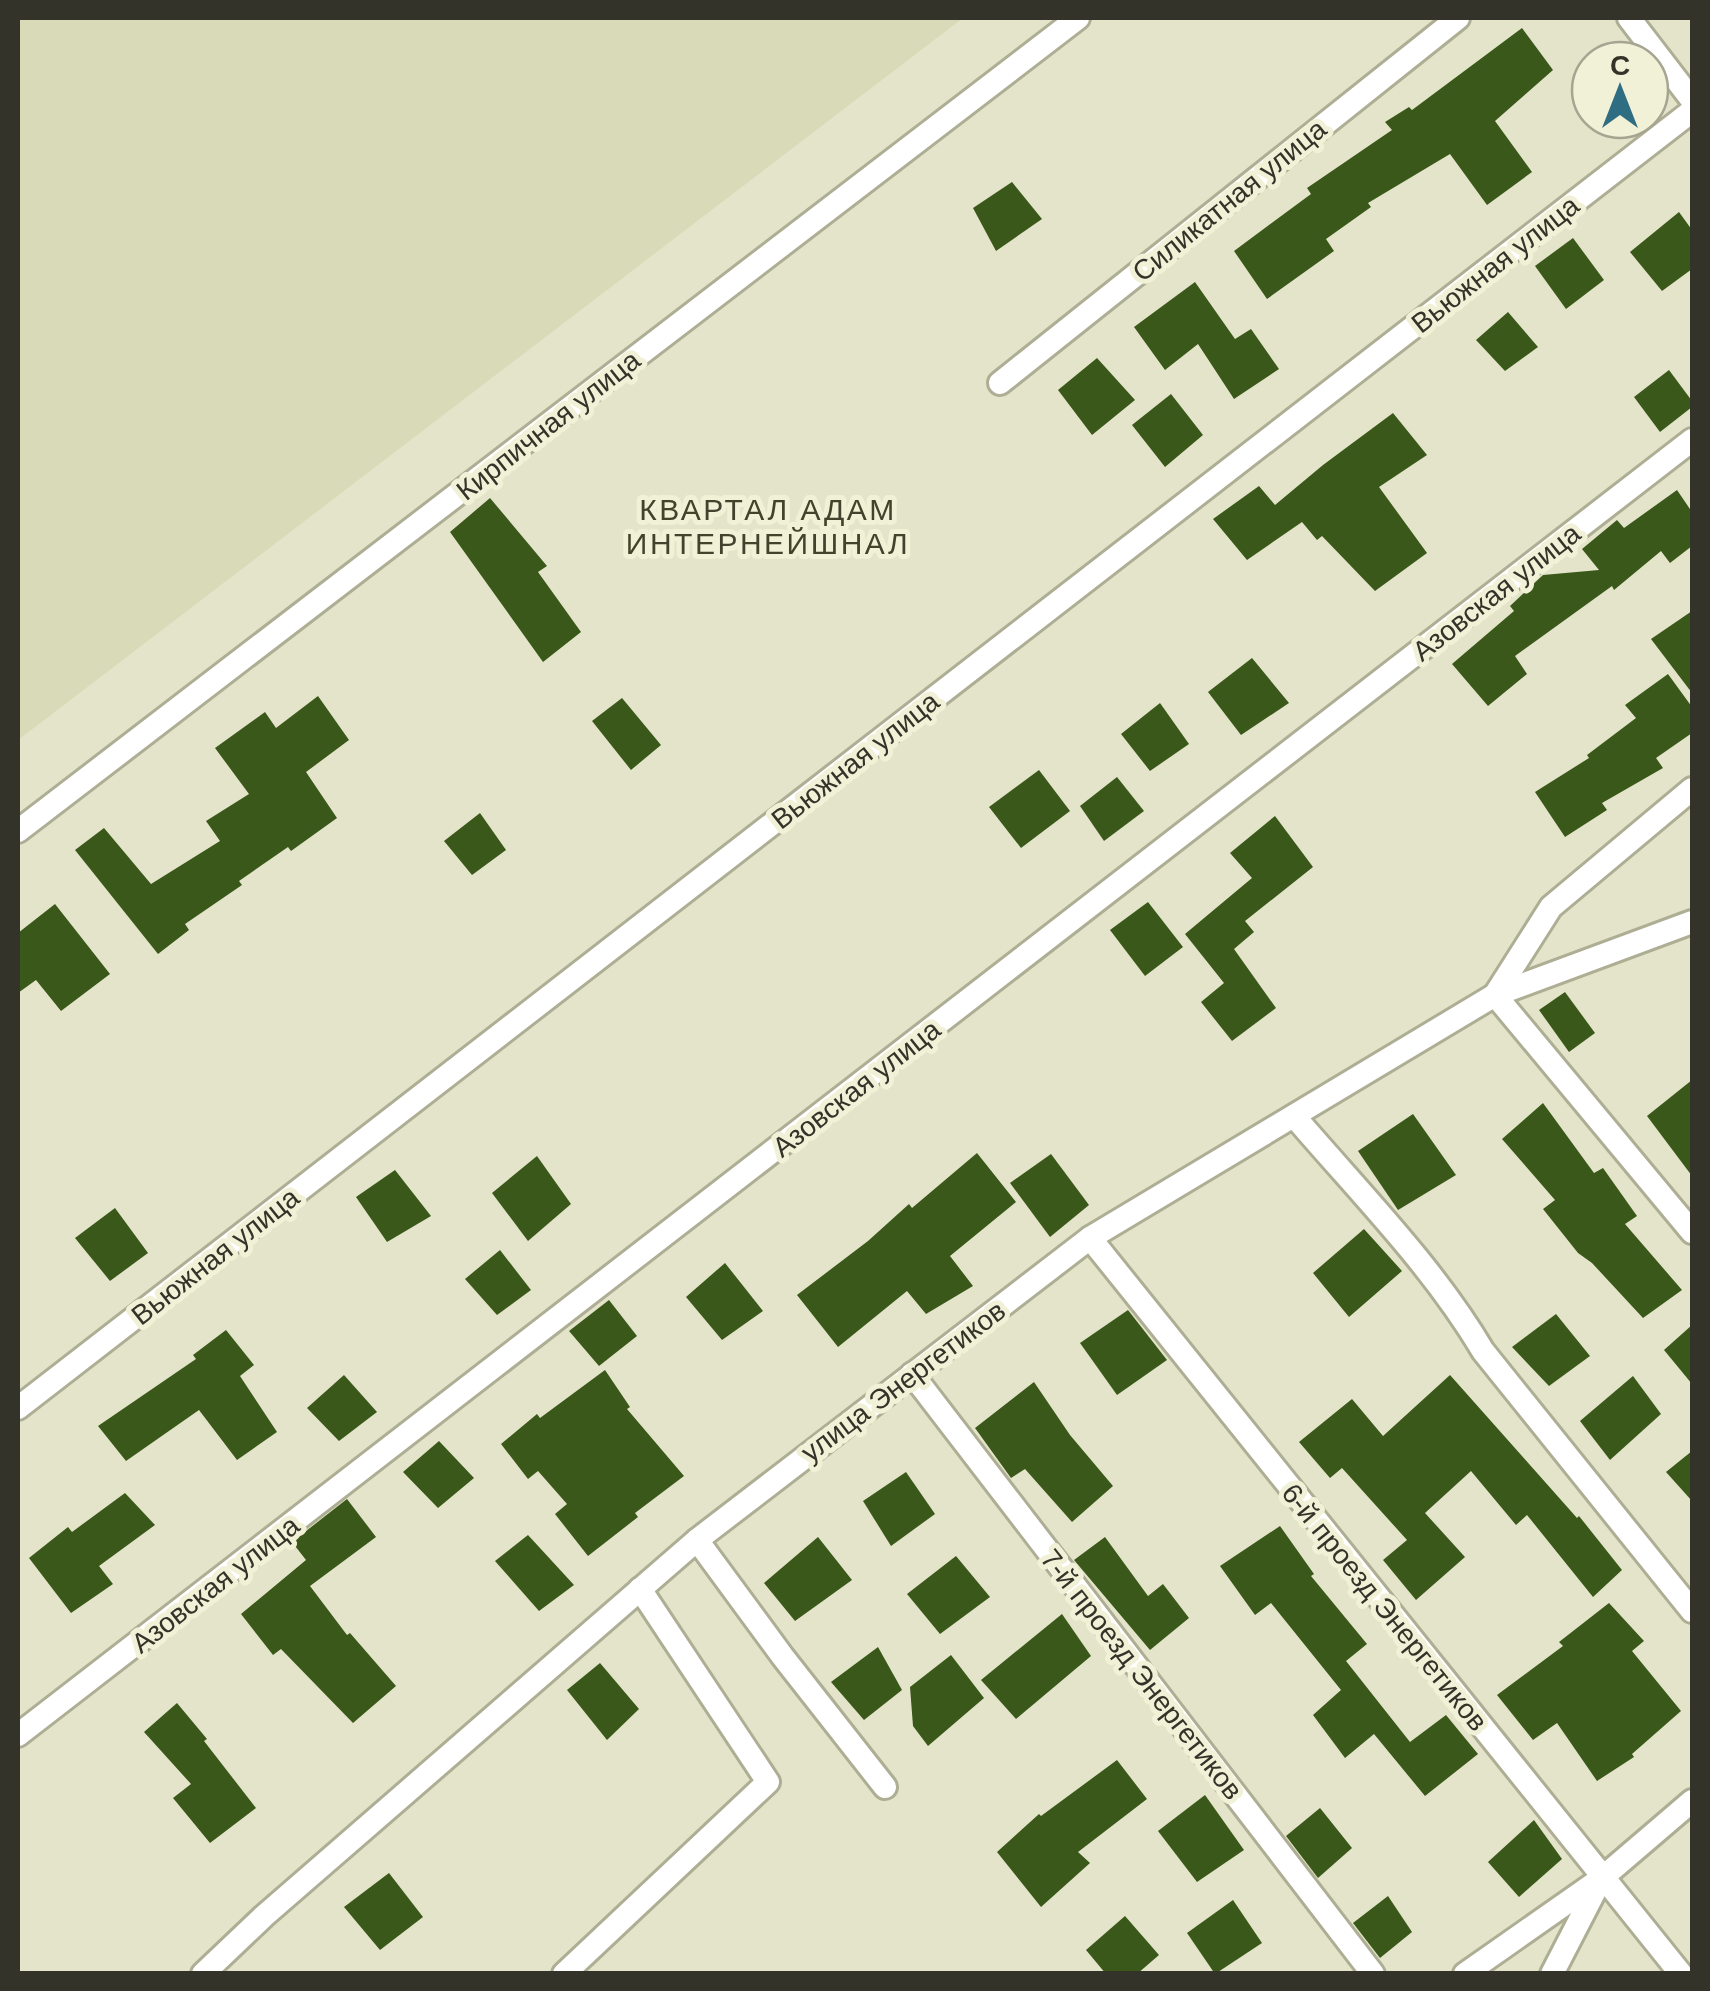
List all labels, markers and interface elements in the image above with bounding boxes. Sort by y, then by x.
north arrow [1570,40,1670,140]
text: С [1610,50,1630,81]
street label: Силикатная улица [1127,113,1332,288]
street label: Вьюжная улица [1406,189,1585,339]
street label: Кирпичная улица [451,344,646,507]
district label: КВАРТАЛ АДАМ ИНТЕРНЕЙШНАЛ [626,493,910,560]
street label: Азовская улица [1407,517,1586,667]
street label: Вьюжная улица [766,685,945,835]
street label: Азовская улица [767,1013,946,1163]
street label: Вьюжная улица [126,1181,305,1331]
street label: улица Энергетиков [795,1295,1011,1468]
street label: 6-й проезд Энергетиков [1276,1478,1494,1737]
street label: Азовская улица [126,1509,305,1659]
street label: 7-й проезд Энергетиков [1034,1543,1249,1805]

